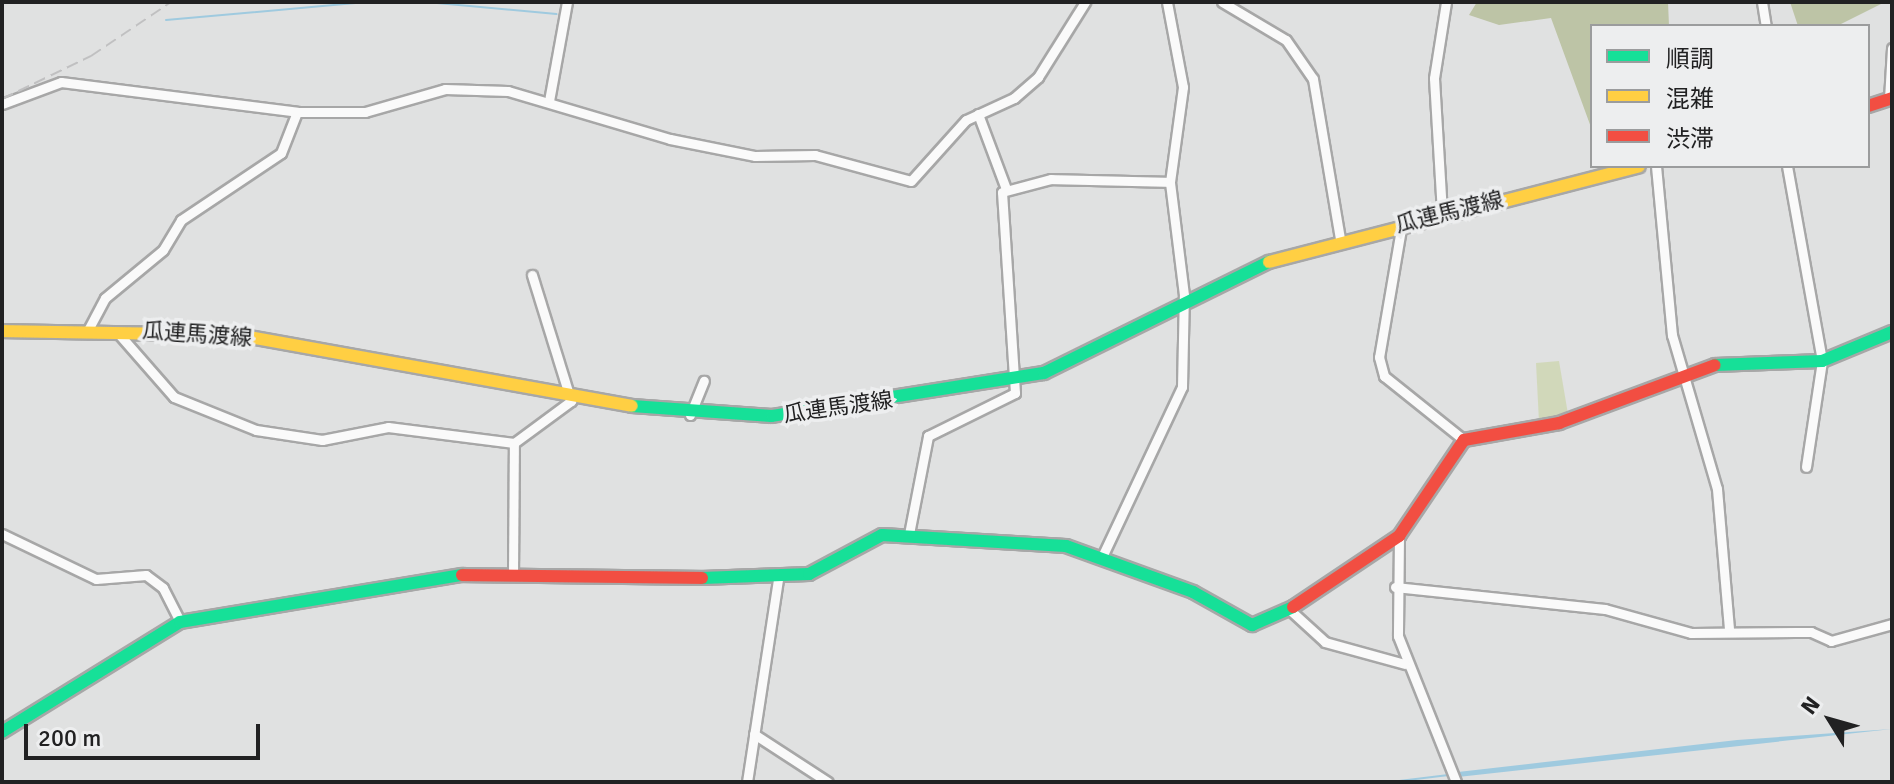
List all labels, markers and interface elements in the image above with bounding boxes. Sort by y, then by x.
legend [1590,24,1870,168]
text: 順調 [1666,44,1714,74]
text: 混雑 [1666,84,1714,114]
text: 渋滞 [1666,124,1714,154]
street label: 瓜連馬渡線 [1392,186,1506,238]
street label: 瓜連馬渡線 [141,317,253,351]
street label: 瓜連馬渡線 [782,386,894,428]
north arrow [1790,680,1870,760]
text: N [1795,691,1826,719]
scale bar [28,708,264,758]
text: 200 m [38,723,101,753]

